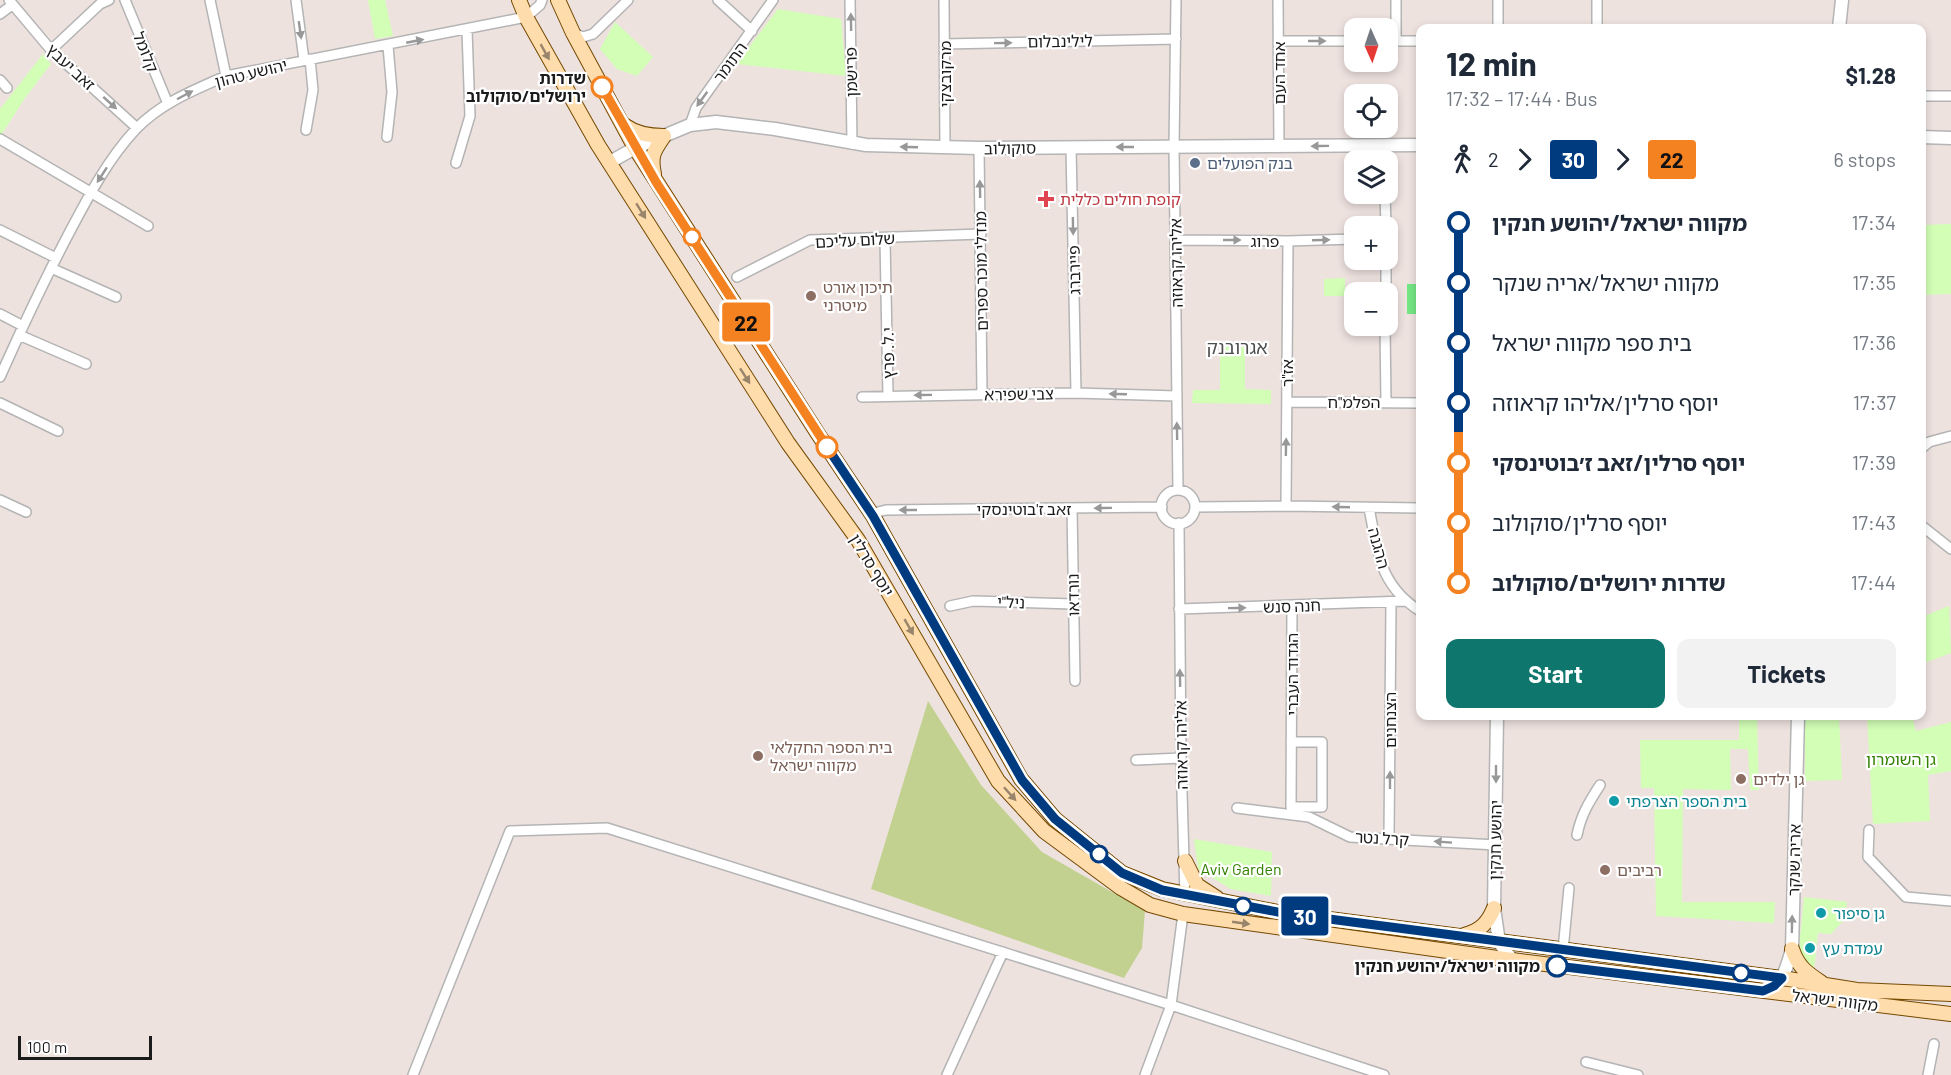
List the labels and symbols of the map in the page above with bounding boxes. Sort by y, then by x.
one-way arrow [846,13,856,32]
north arrow [1344,18,1398,72]
one-way arrow [295,21,305,40]
street label: קלומל [130,29,163,75]
street label: לילינבלום [1027,30,1093,51]
one-way arrow [405,36,424,45]
one-way arrow [1307,36,1326,46]
street label: התומר [709,38,750,85]
one-way arrow [993,38,1012,47]
street label: זאב יעבץ [43,39,100,94]
street label: מרקובצקי [935,41,954,107]
street label: אחד העם [1269,41,1288,105]
one-way arrow [540,44,550,61]
street label: פרישמן [841,47,860,97]
street label: יהושע טהון [213,54,289,91]
place label: שדרות ירושלים/סוקולוב [466,68,586,105]
marker: שדרות ירושלים/סוקולוב [591,76,613,98]
one-way arrow [176,90,194,100]
one-way arrow [697,91,709,106]
one-way arrow [102,96,117,110]
street label: סוקולוב [984,138,1036,157]
one-way arrow [1311,141,1330,151]
one-way arrow [900,142,919,151]
one-way arrow [1116,142,1135,152]
place label: בנק הפועלים [1207,153,1293,172]
marker: בנק הפועלים [1188,156,1202,170]
one-way arrow [96,166,107,183]
one-way arrow [975,179,984,198]
place label: קופת חולים כללית [1060,189,1181,208]
marker: קופת חולים כללית [1037,190,1055,208]
one-way arrow [635,203,646,219]
street label: מנדלי מוכר ספרים [970,211,991,331]
one-way arrow [1068,217,1078,236]
street label: אליהו קראוזה [1165,218,1186,308]
unlabelled marker [683,228,701,246]
street label: שלום עליכם [814,228,896,251]
street label: פרוג [1251,231,1279,250]
one-way arrow [1222,235,1241,245]
one-way arrow [1312,235,1331,244]
street label: פיירברג [1064,245,1083,295]
place label: תיכון אורט מיטרני [823,277,893,314]
marker: תיכון אורט מיטרני [804,289,818,303]
line badge: 22 [719,302,773,342]
street label: י.ל. פרץ [878,327,897,379]
district label: אגרובנק [1206,336,1268,358]
street label: אז"ר [1277,359,1296,387]
one-way arrow [739,368,750,384]
street label: צבי שפירא [984,383,1054,404]
one-way arrow [914,390,933,400]
one-way arrow [1109,390,1128,399]
street label: הפלמ"ח [1327,392,1381,411]
one-way arrow [1172,422,1182,441]
unlabelled marker [816,436,838,458]
one-way arrow [1282,438,1291,457]
street label: זאב ז'בוטינסקי [977,499,1071,518]
one-way arrow [1332,502,1351,512]
one-way arrow [1094,503,1113,513]
one-way arrow [899,505,918,515]
street label: ההגנה [1365,525,1394,571]
street label: יוסף סרלין [846,530,898,599]
street label: נורדאו [1063,574,1082,617]
street label: ניל"י [997,592,1025,611]
street label: חנה סנש [1263,595,1321,616]
one-way arrow [1228,603,1247,612]
one-way arrow [903,619,914,635]
street label: הגדוד העברי [1282,633,1301,715]
one-way arrow [1175,669,1185,688]
street label: הצנחנים [1380,692,1399,748]
street label: אליהו קראוזה [1170,700,1191,790]
place label: בית הספר החקלאי מקווה ישראל [770,737,893,774]
marker: בית הספר החקלאי מקווה ישראל [751,749,765,763]
park label: גן השומרון [1866,749,1936,768]
one-way arrow [1491,764,1501,783]
place label: גן ילדים [1753,769,1804,788]
one-way arrow [1385,770,1395,789]
marker: גן ילדים [1734,772,1748,786]
one-way arrow [1003,786,1017,801]
place label: בית הספר הצרפתי [1626,791,1747,810]
marker: בית הספר הצרפתי [1607,794,1621,808]
street label: יהושע חנקין [1484,800,1505,880]
street label: אריה שנקר [1783,824,1804,896]
street label: קרל נטר [1355,827,1410,848]
one-way arrow [1433,837,1452,846]
unlabelled marker [1090,845,1108,863]
park label: Aviv Garden [1200,859,1282,878]
place label: רביבים [1617,860,1662,879]
marker: רביבים [1598,863,1612,877]
line badge: 30 [1278,896,1332,936]
unlabelled marker [1234,897,1252,915]
place label: גן סיפור [1833,903,1885,922]
marker: גן סיפור [1814,906,1828,920]
one-way arrow [1788,915,1797,934]
one-way arrow [1232,918,1251,927]
place label: עמדת עץ [1822,938,1883,957]
marker: עמדת עץ [1803,941,1817,955]
marker: מקווה ישראל/יהושע חנקין [1546,955,1568,977]
place label: מקווה ישראל/יהושע חנקין [1354,956,1540,975]
unlabelled marker [1732,964,1750,982]
street label: מקווה ישראל [1791,985,1879,1014]
scale bar [18,1033,152,1060]

